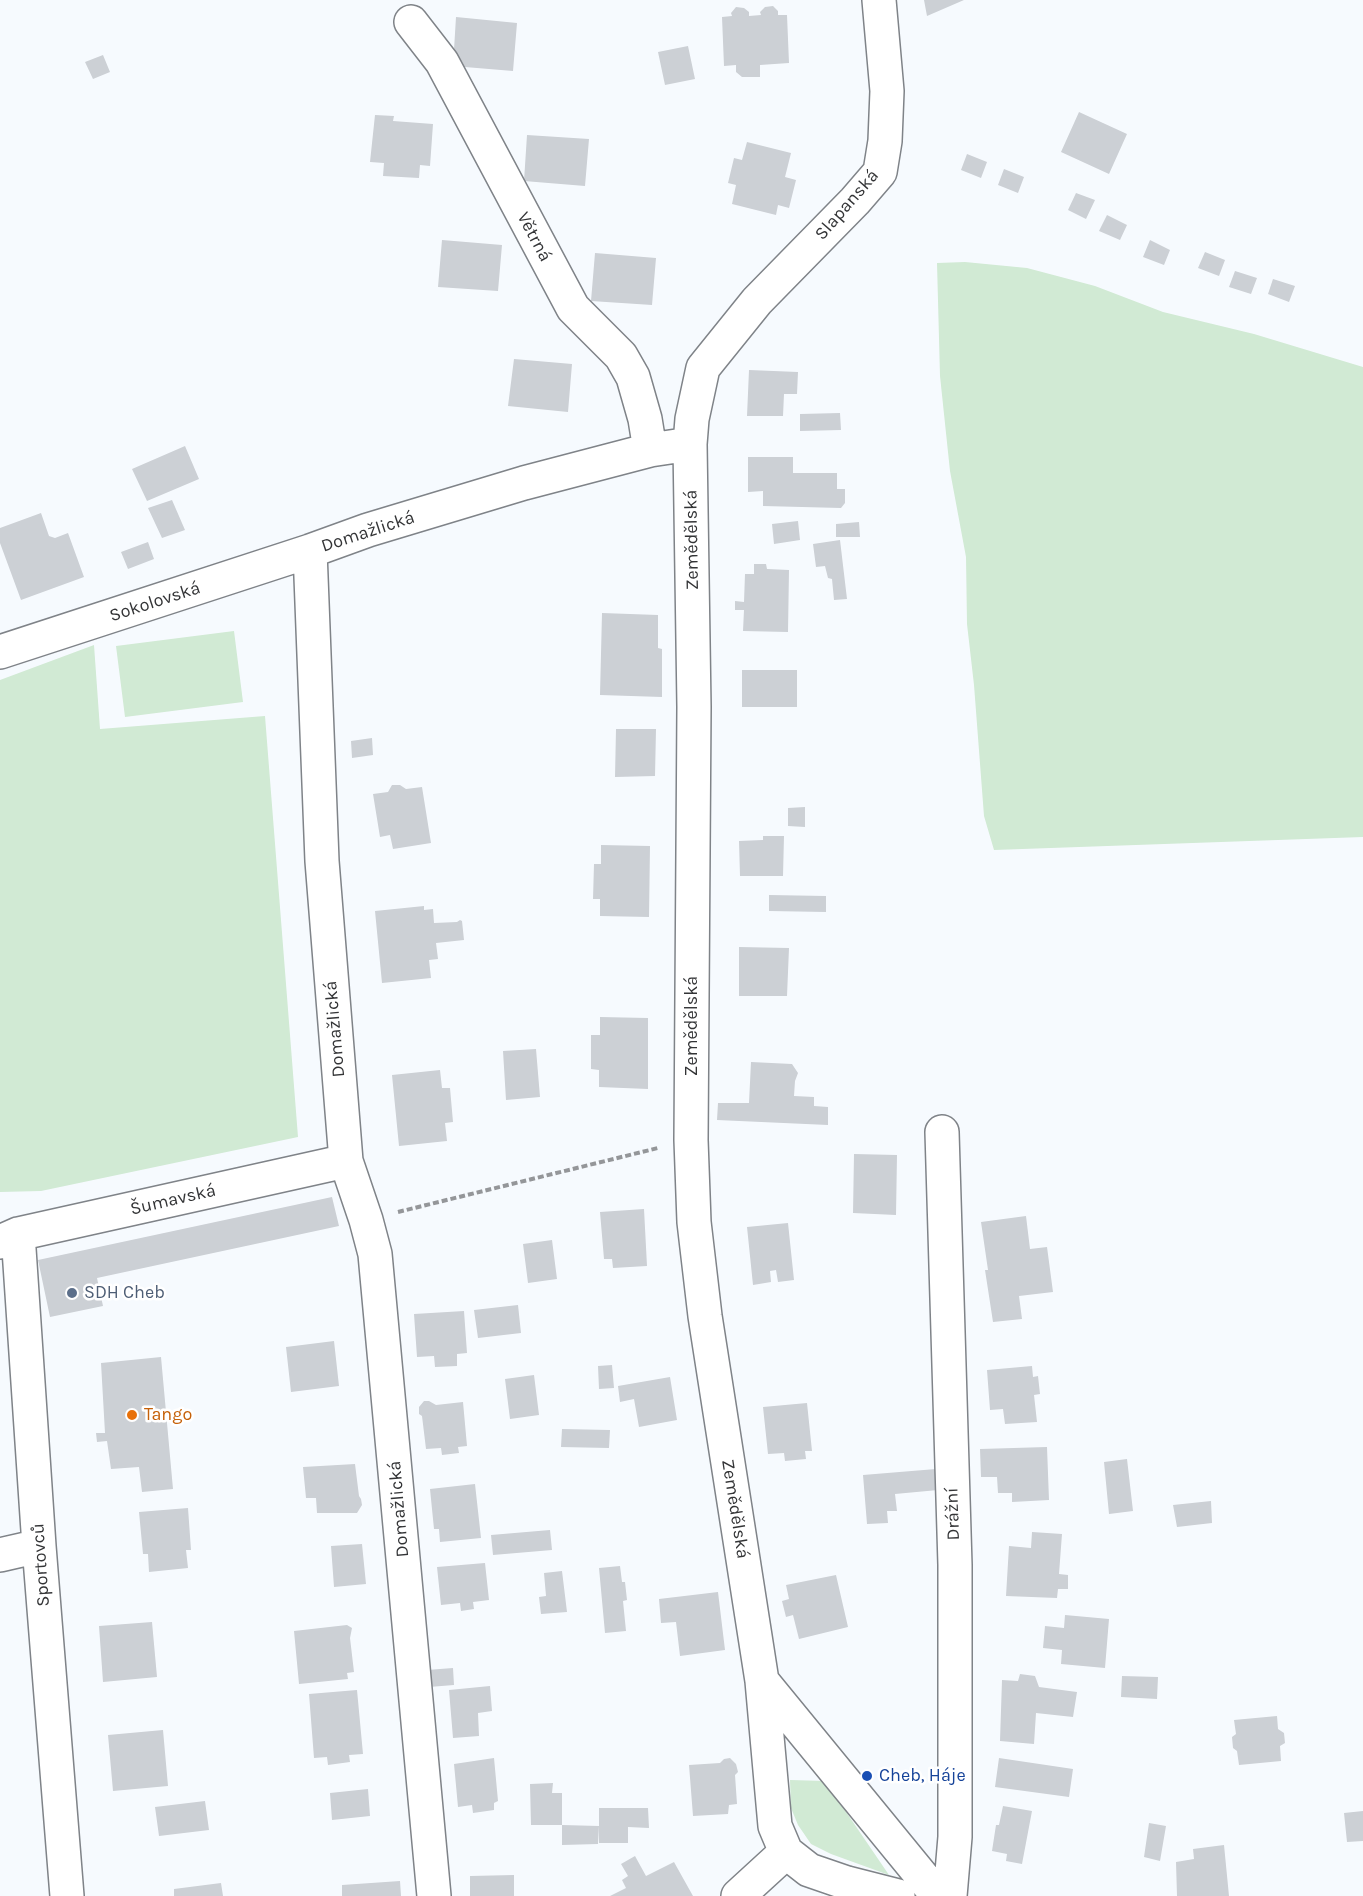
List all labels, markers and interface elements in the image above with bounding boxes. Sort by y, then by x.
street label: Slapanská [810,165,884,245]
street label: Větrná [512,209,556,265]
street label: Zemědělská [680,490,704,590]
street label: Domažlická [319,507,417,557]
street label: Sokolovská [107,577,203,627]
street label: Zemědělská [681,976,703,1076]
street label: Domažlická [320,980,350,1078]
street label: Šumavská [128,1180,218,1220]
place label: SDH Cheb [84,1282,165,1304]
marker: SDH Cheb [65,1286,79,1300]
place label: Tango [144,1404,192,1426]
marker: Tango [125,1408,139,1422]
street label: Zemědělská [716,1458,754,1560]
street label: Domažlická [384,1460,414,1558]
street label: Drážní [941,1487,965,1541]
street label: Sportovců [27,1523,55,1607]
place label: Cheb, Háje [879,1765,966,1787]
marker: Cheb, Háje [860,1769,874,1783]

